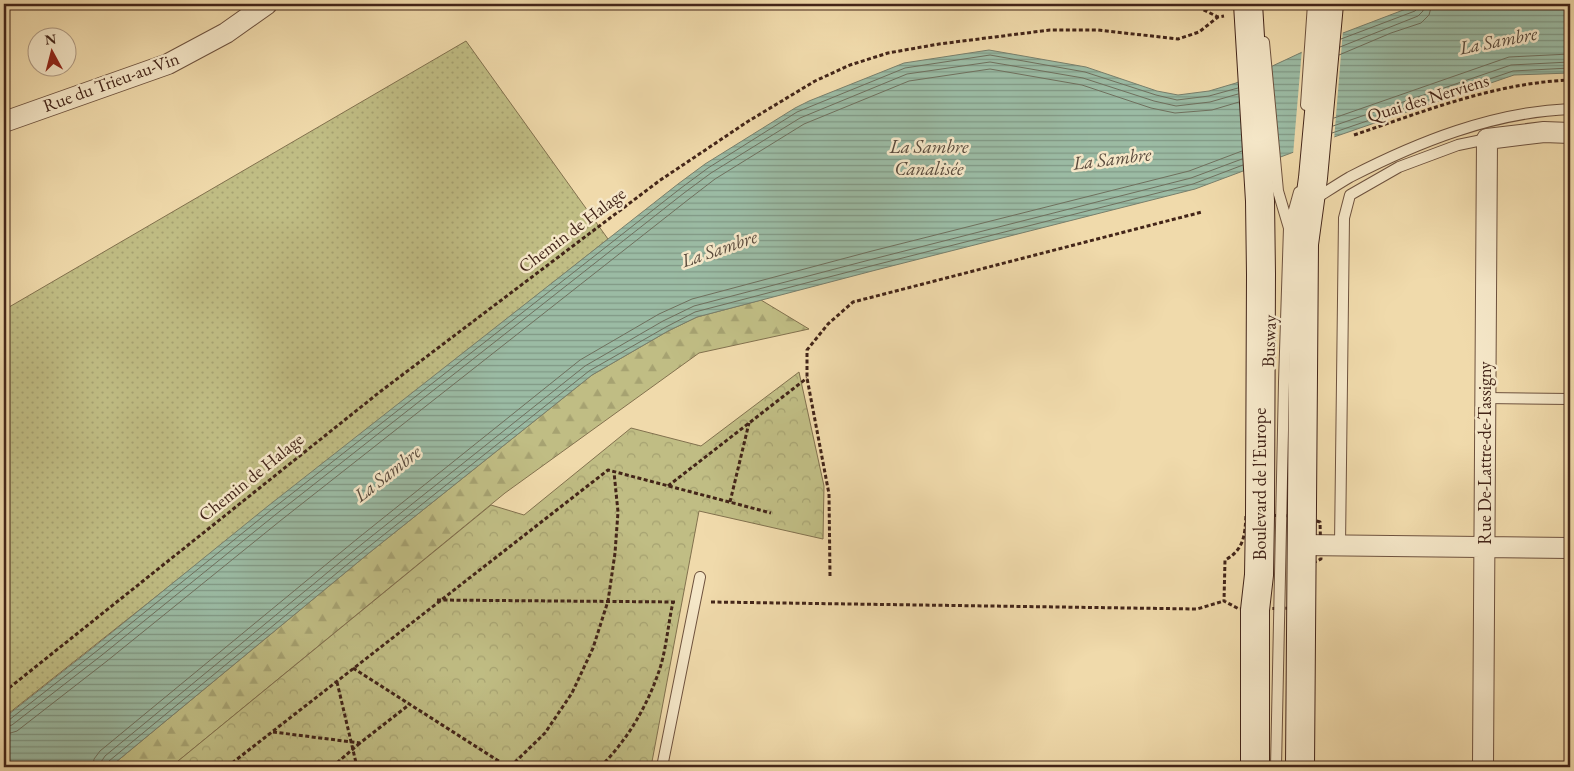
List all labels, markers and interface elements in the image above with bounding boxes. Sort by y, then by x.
water label: La Sambre [1456,21,1540,60]
north arrow [28,28,78,78]
text: N [44,29,58,49]
street label: Rue du Trieu-au-Vin [40,46,183,117]
street label: Quai des Nerviens [1364,68,1492,127]
water label: La Sambre Canalisée [889,134,969,181]
water label: La Sambre [1070,141,1153,176]
street label: Chemin de Halage [513,182,630,277]
water label: La Sambre [677,224,761,273]
street label: Busway [1256,314,1281,368]
street label: Rue De-Lattre-de-Tassigny [1473,361,1496,545]
street label: Boulevard de l'Europe [1248,408,1271,560]
street label: Chemin de Halage [194,427,308,526]
water label: La Sambre [348,439,426,508]

